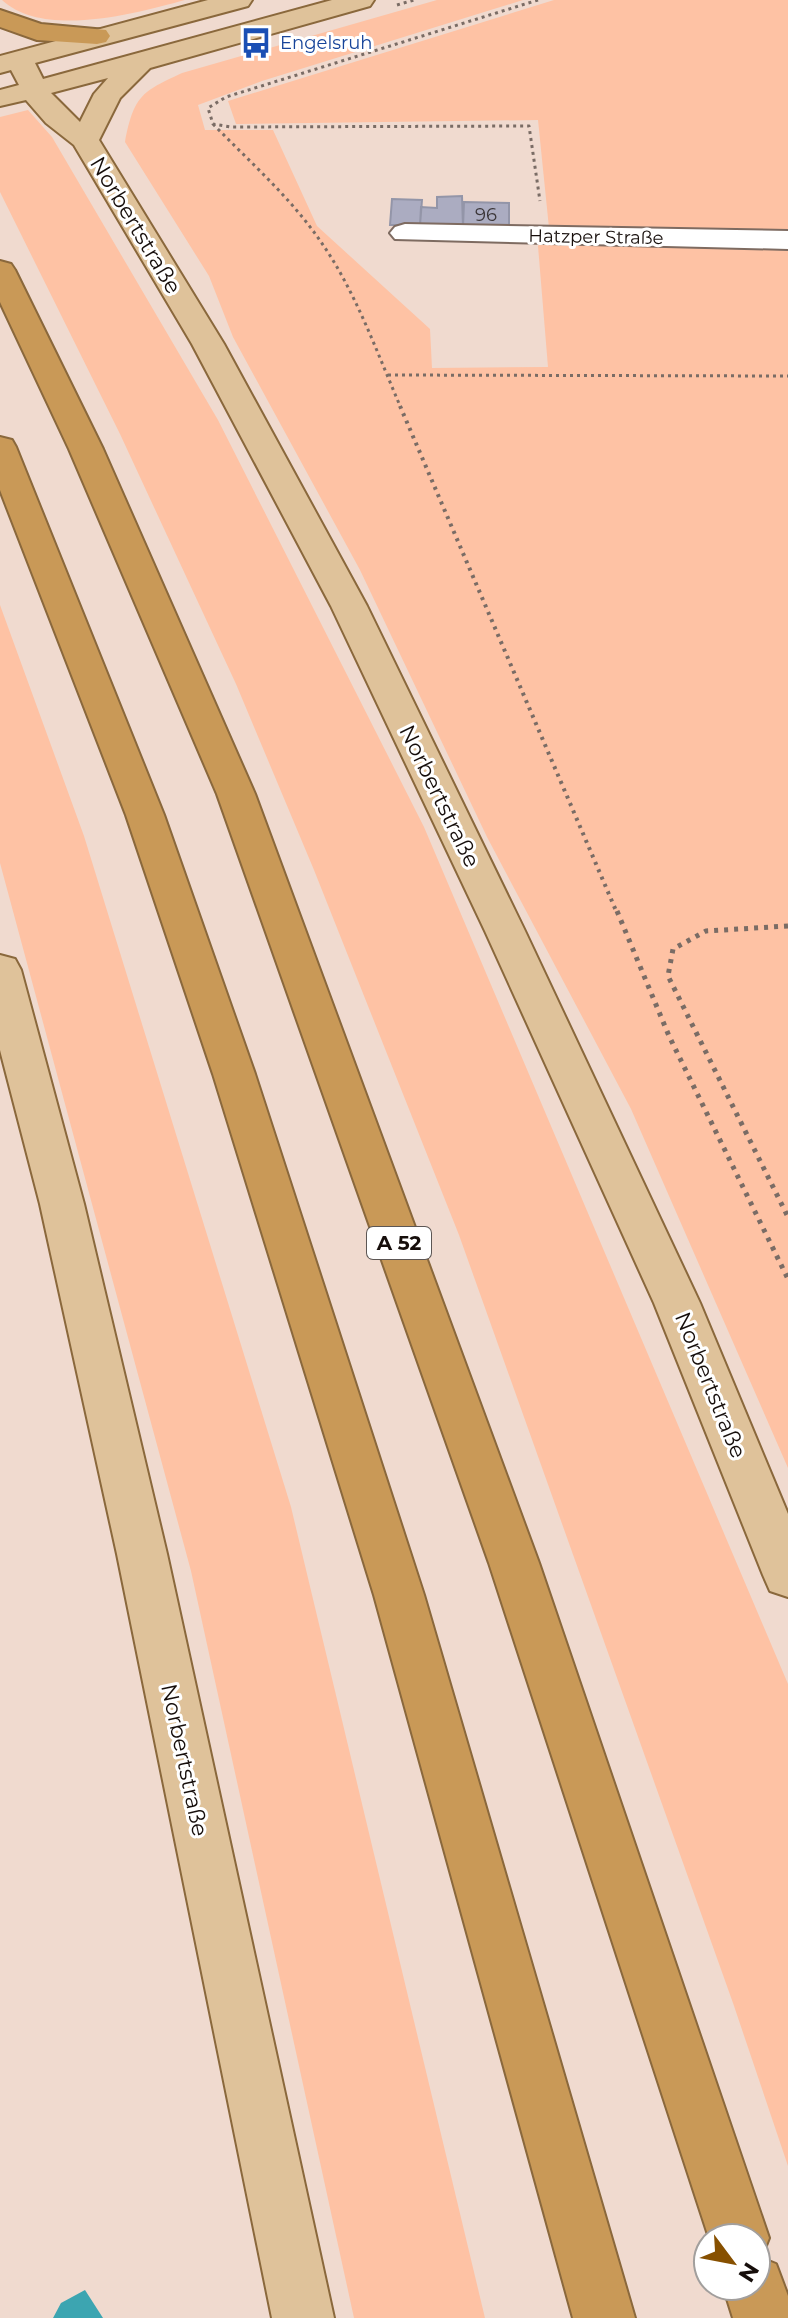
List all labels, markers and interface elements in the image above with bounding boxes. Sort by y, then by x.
bus stop icon: Engelsruh [239,26,273,60]
place label: Engelsruh [280,32,373,54]
street label: Norbertstraße [84,152,187,299]
house number: 96 [475,204,497,226]
street label: Hatzper Straße [528,225,664,249]
street label: Norbertstraße [393,721,486,872]
road number: A 52 [367,1227,431,1259]
street label: Norbertstraße [669,1308,752,1462]
street label: Norbertstraße [155,1681,214,1839]
north arrow [692,2222,772,2302]
text: N [732,2258,765,2287]

